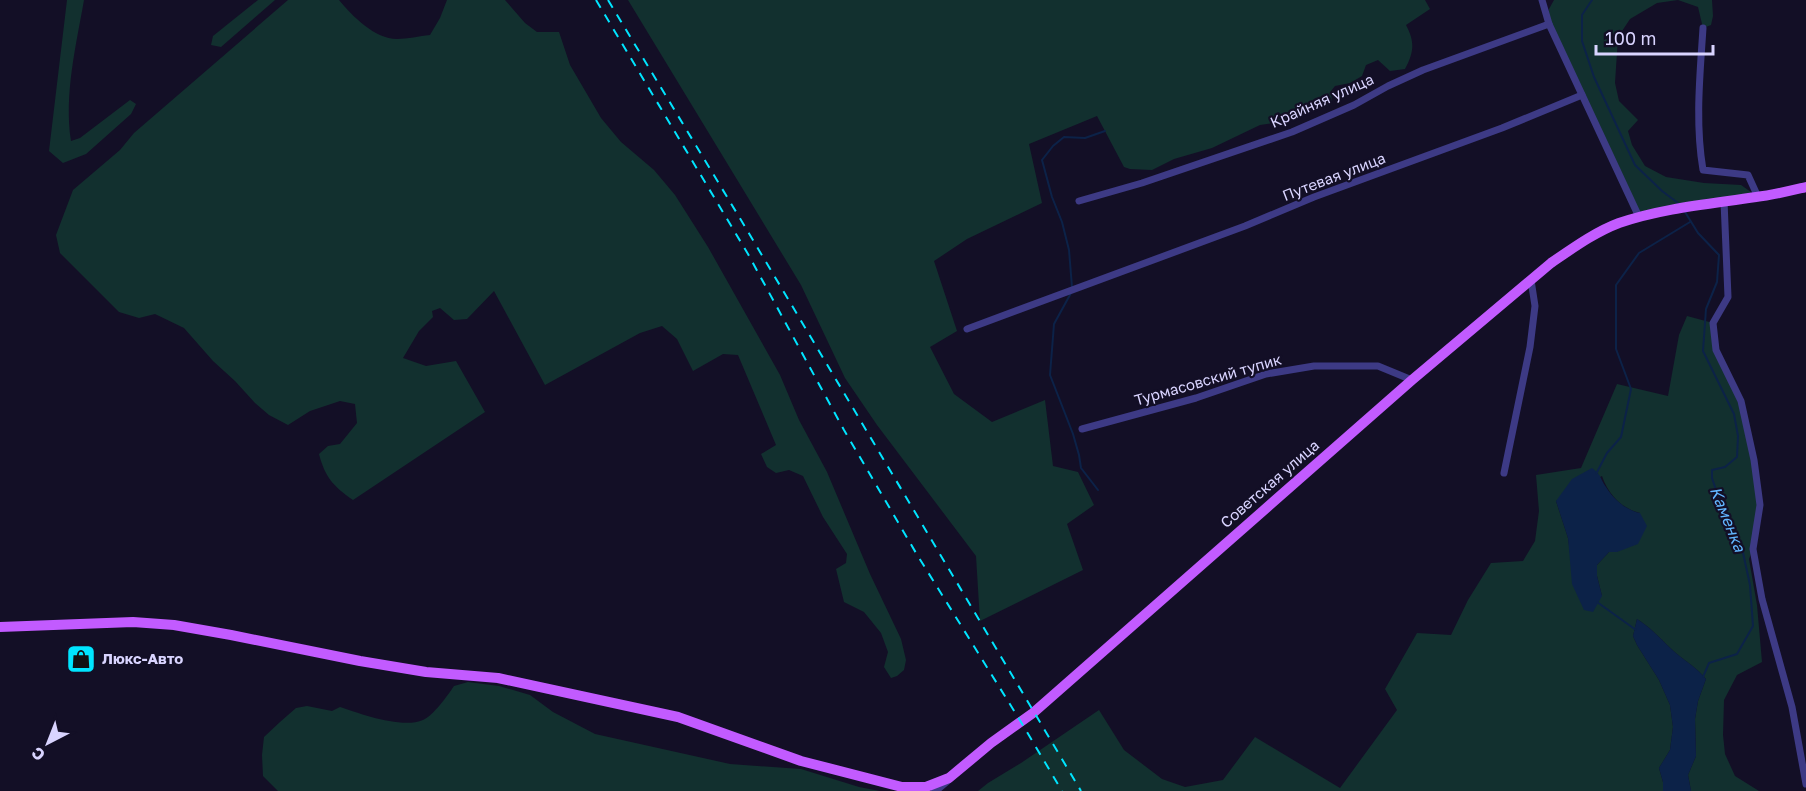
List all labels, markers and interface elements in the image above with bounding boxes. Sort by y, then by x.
scale bar [1596,18,1713,56]
text: 100 m [1605,27,1656,49]
street label: Крайняя улица [1267,69,1376,131]
street label: Путевая улица [1280,148,1388,204]
street label: Турмасовский тупик [1132,349,1284,409]
street label: Советская улица [1216,436,1322,531]
water label: Каменка [1706,483,1751,555]
shop icon: Люкс-Авто [65,643,97,675]
place label: Люкс-Авто [102,649,183,667]
north arrow [18,713,78,773]
text: С [27,743,49,765]

